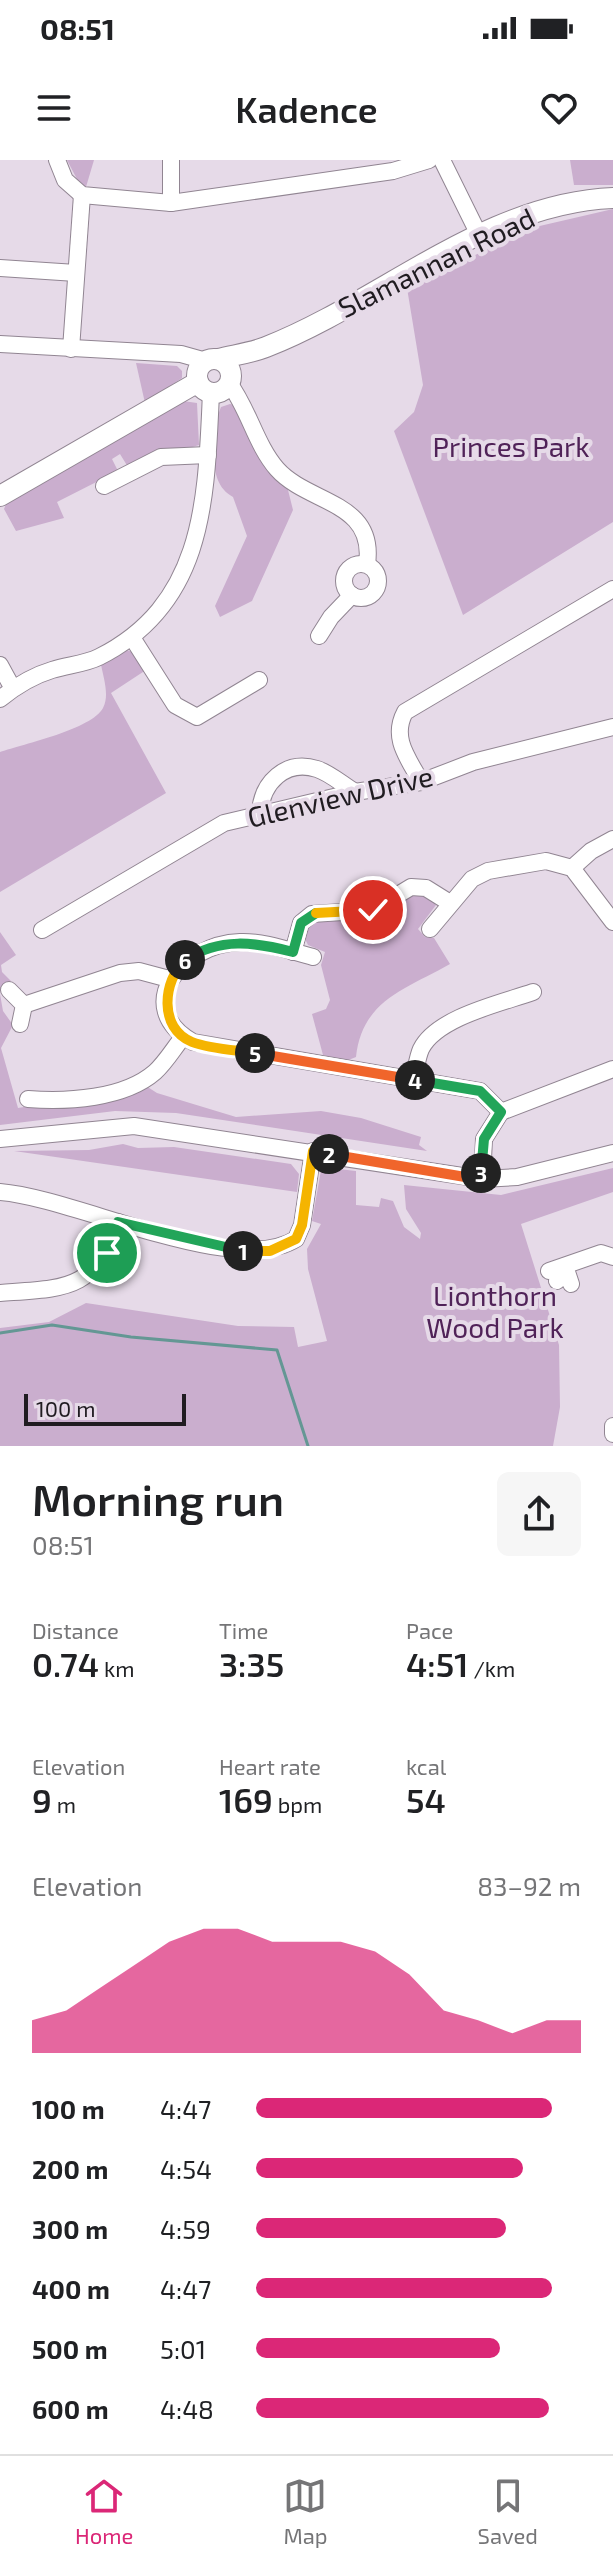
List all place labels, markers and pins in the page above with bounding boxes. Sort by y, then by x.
pin [339,876,407,944]
pin: 6 [165,940,205,980]
pin: 5 [235,1033,275,1073]
pin: 4 [395,1060,435,1100]
pin: 2 [309,1134,349,1174]
pin: 3 [461,1153,501,1193]
pin [73,1219,141,1287]
pin: 1 [223,1231,263,1271]

